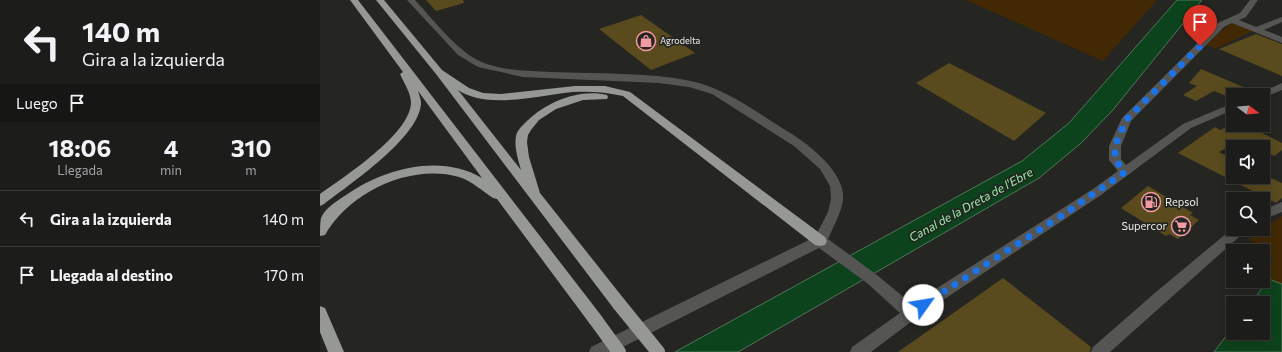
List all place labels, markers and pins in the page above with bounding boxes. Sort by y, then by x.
pin [1183,5,1217,46]
shop icon: Agrodelta [635,30,657,52]
place label: Agrodelta [660,35,701,46]
fuel station icon: Repsol [1140,191,1162,213]
place label: Repsol [1165,195,1199,208]
supermarket icon: Supercor [1170,215,1192,237]
place label: Supercor [1121,219,1168,232]

